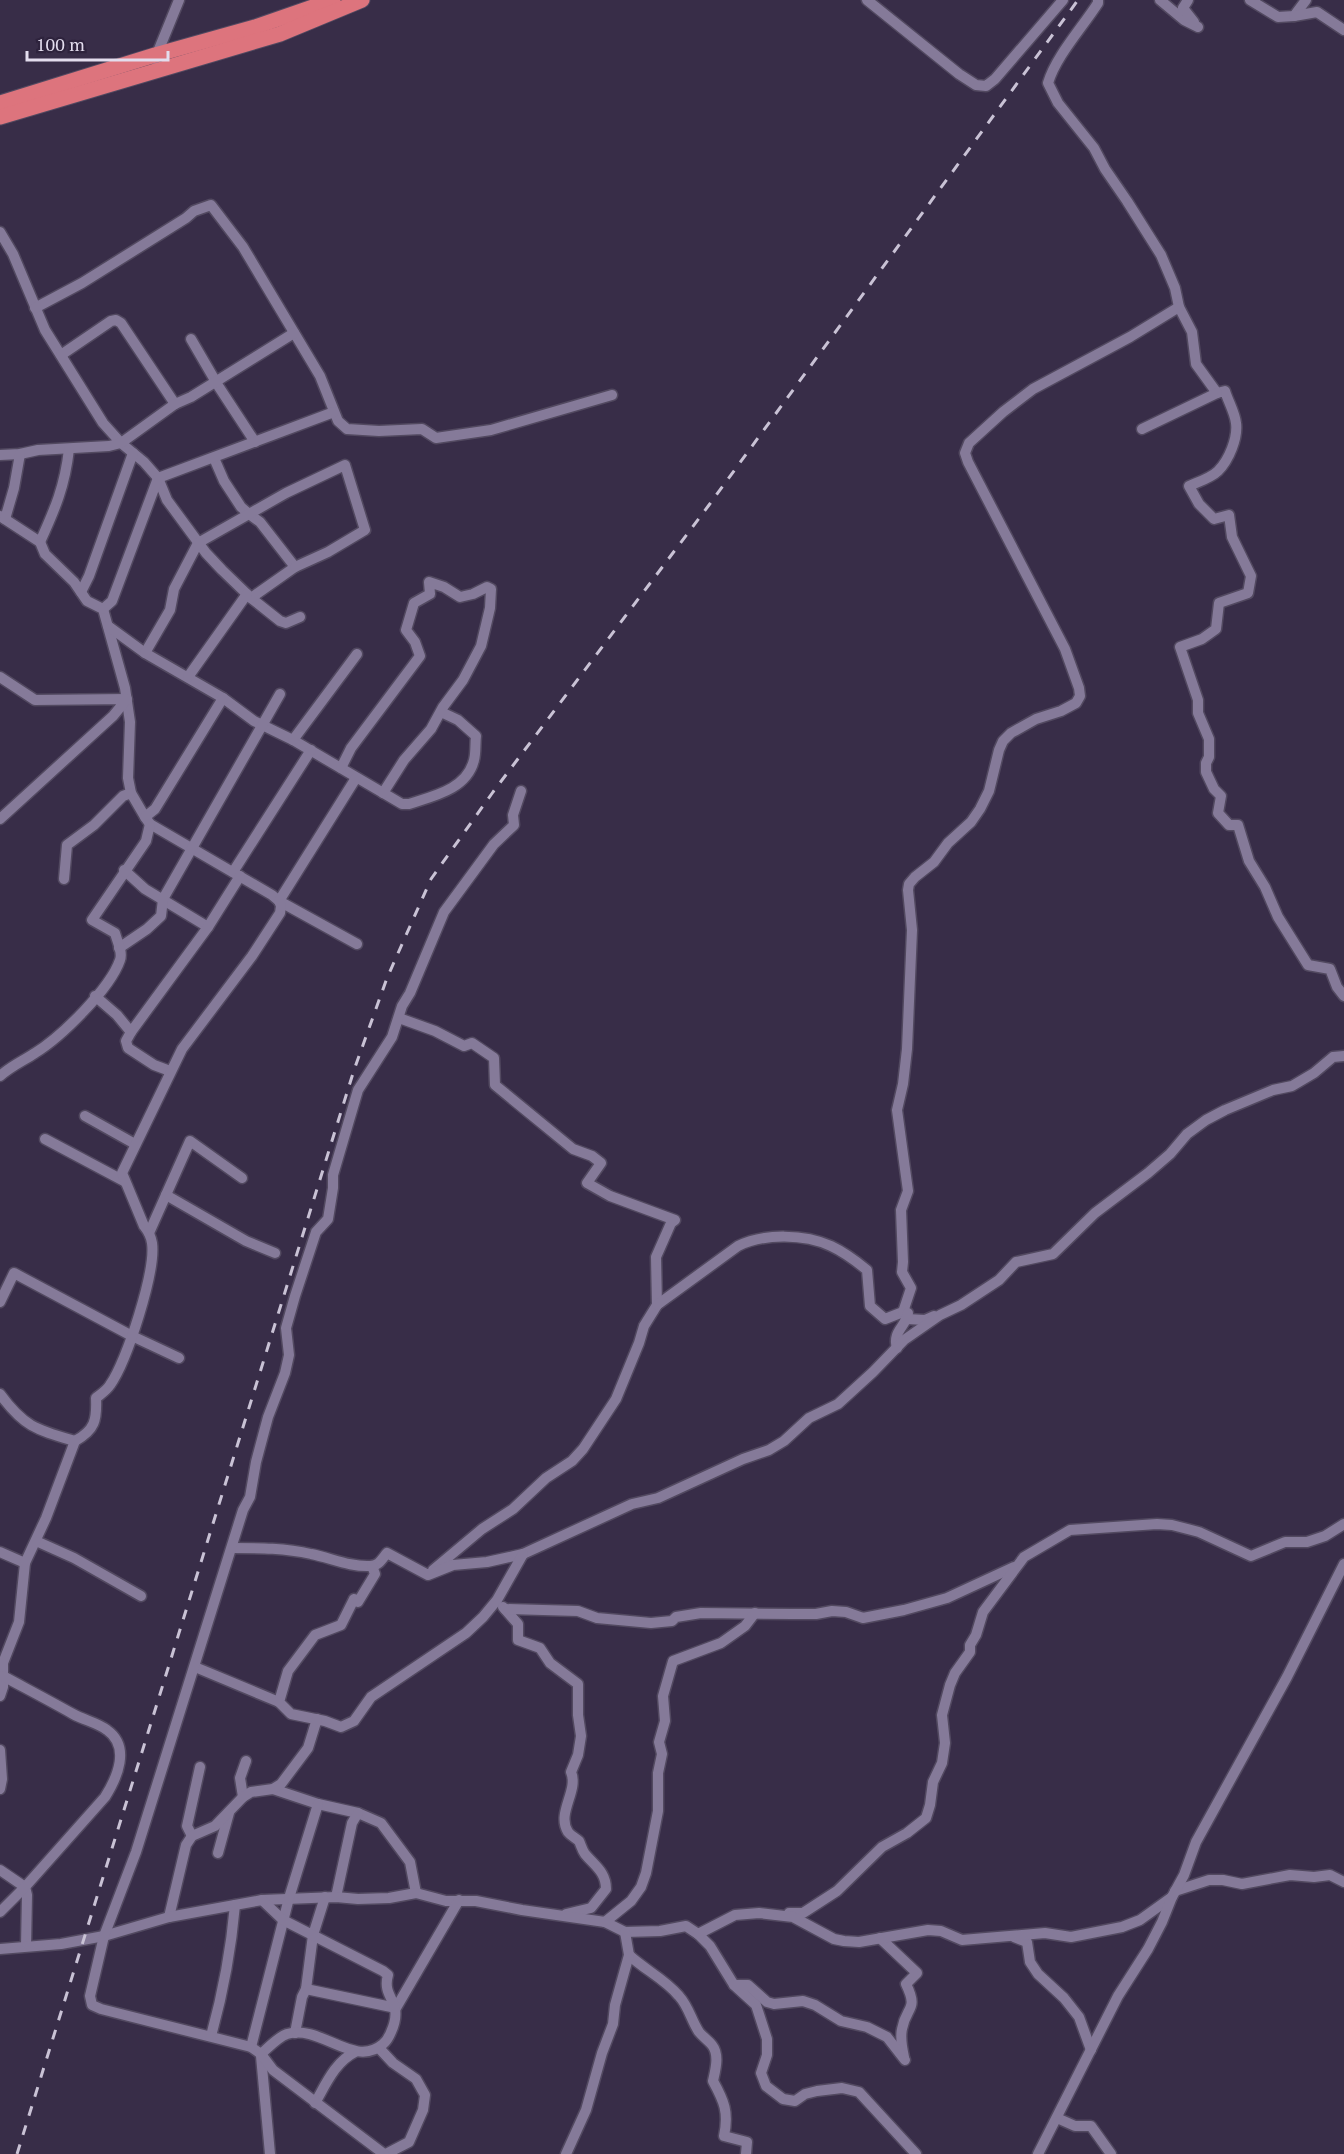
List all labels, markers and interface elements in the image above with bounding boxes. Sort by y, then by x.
scale bar [27,24,168,62]
text: 100 m [36,32,85,56]

